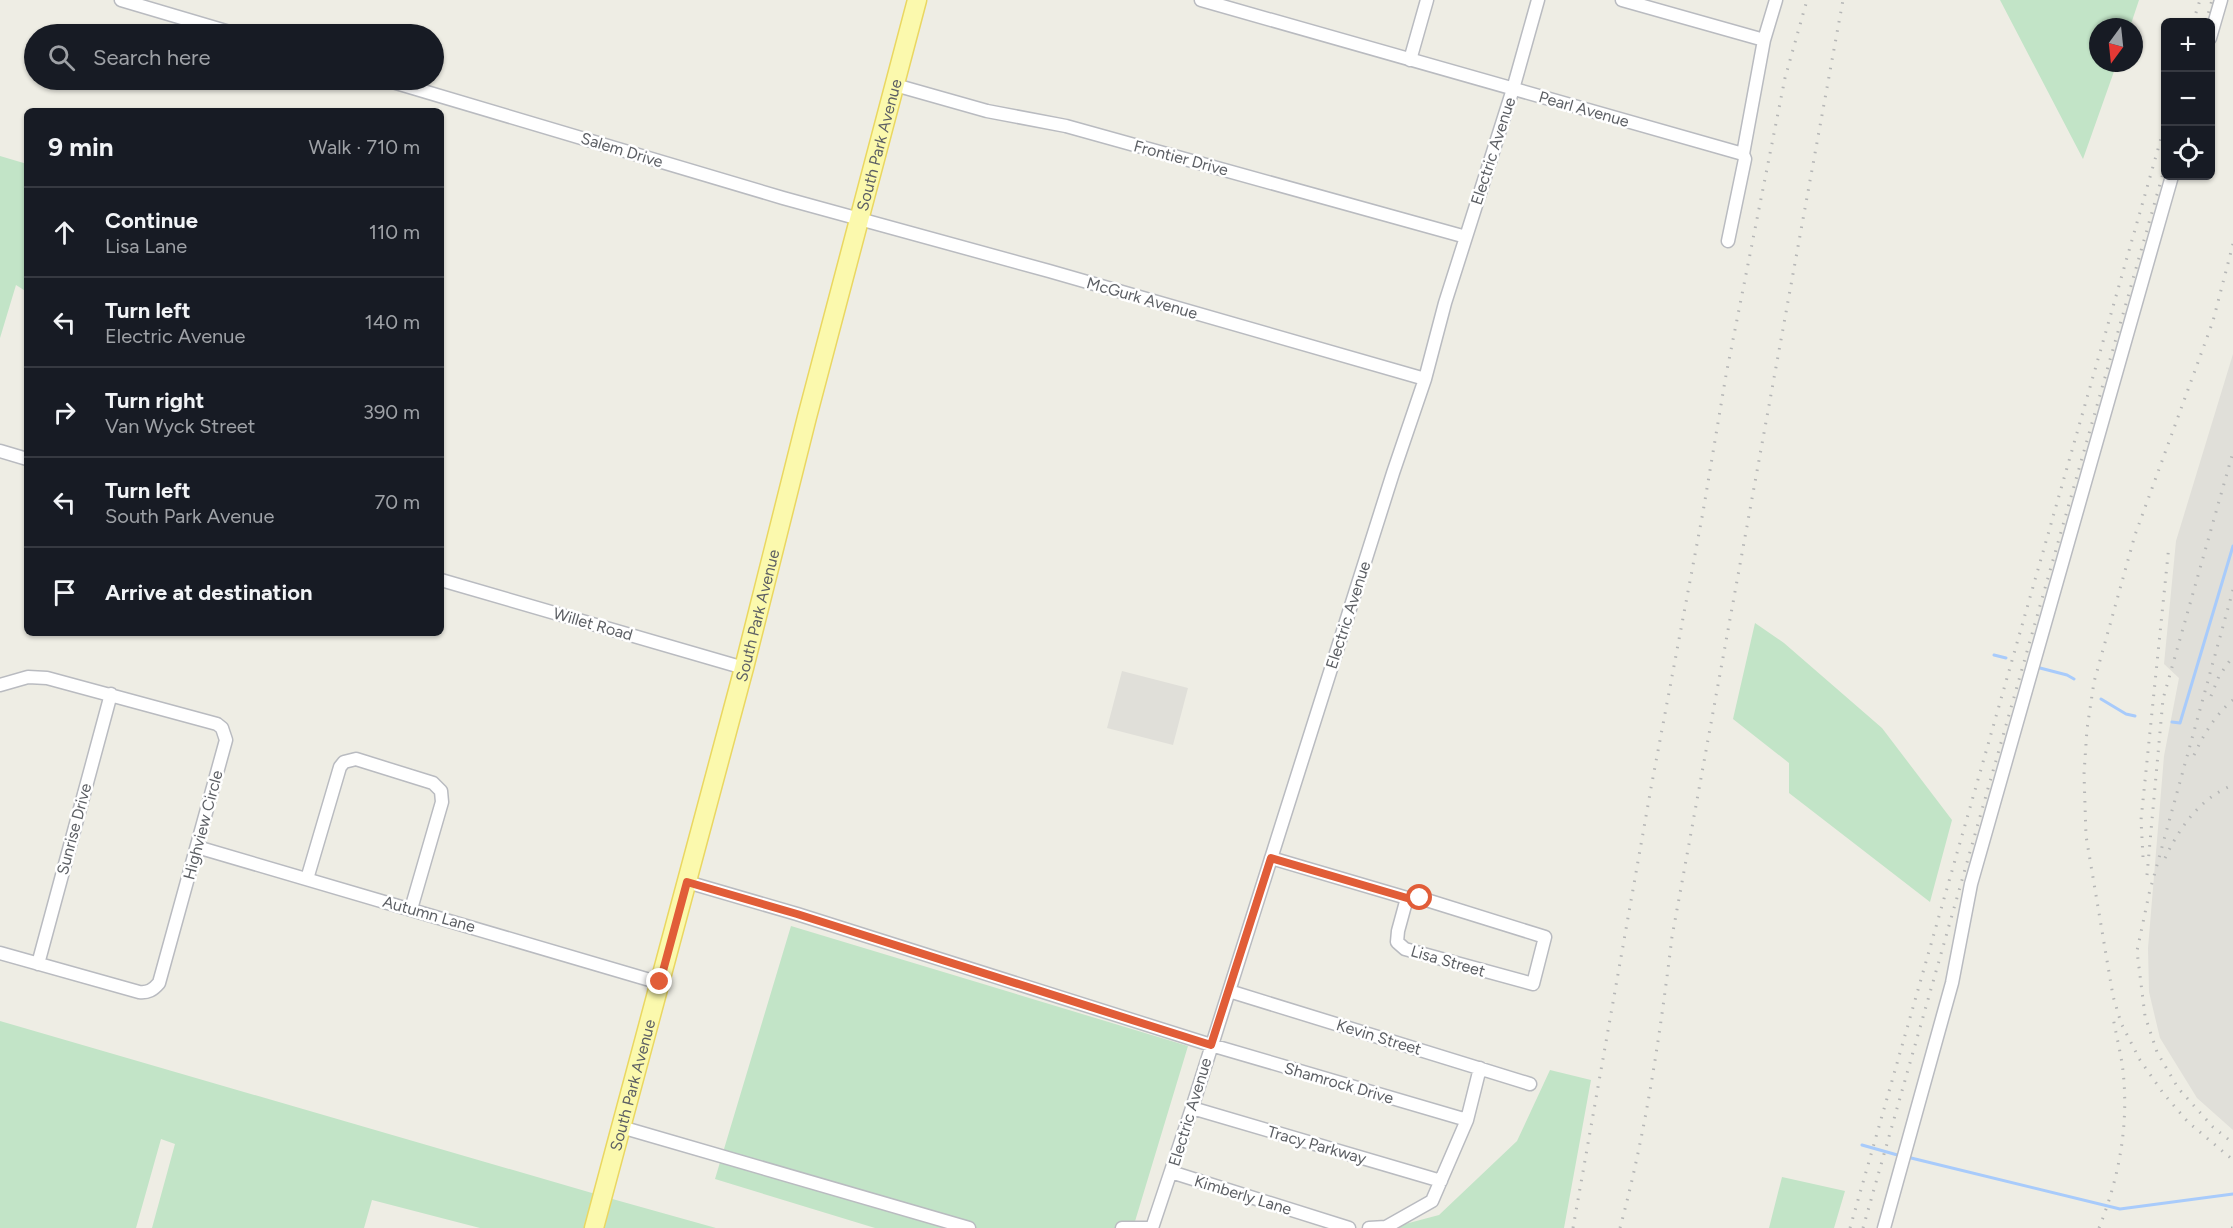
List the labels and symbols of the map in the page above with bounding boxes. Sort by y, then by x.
north arrow [2089,18,2143,72]
street label: South Park Avenue [852,77,905,213]
street label: Pearl Avenue [1537,87,1632,131]
street label: Electric Avenue [1467,94,1519,207]
street label: Salem Drive [579,129,666,172]
street label: Frontier Drive [1132,136,1231,180]
street label: McGurk Avenue [1084,273,1200,323]
street label: South Park Avenue [731,547,783,684]
street label: Electric Avenue [1322,558,1374,671]
street label: Willet Road [551,604,635,644]
street label: Highview Circle [179,768,227,882]
street label: Sunrise Drive [53,781,95,877]
route start [1406,884,1432,910]
street label: Autumn Lane [381,892,478,936]
street label: Lisa Street [1409,941,1487,981]
route end [646,968,672,994]
street label: Kevin Street [1334,1015,1424,1059]
street label: South Park Avenue [606,1017,659,1153]
street label: Electric Avenue [1165,1055,1216,1168]
street label: Shamrock Drive [1282,1058,1396,1108]
street label: Tracy Parkway [1265,1122,1369,1168]
street label: Kimberly Lane [1192,1171,1294,1219]

